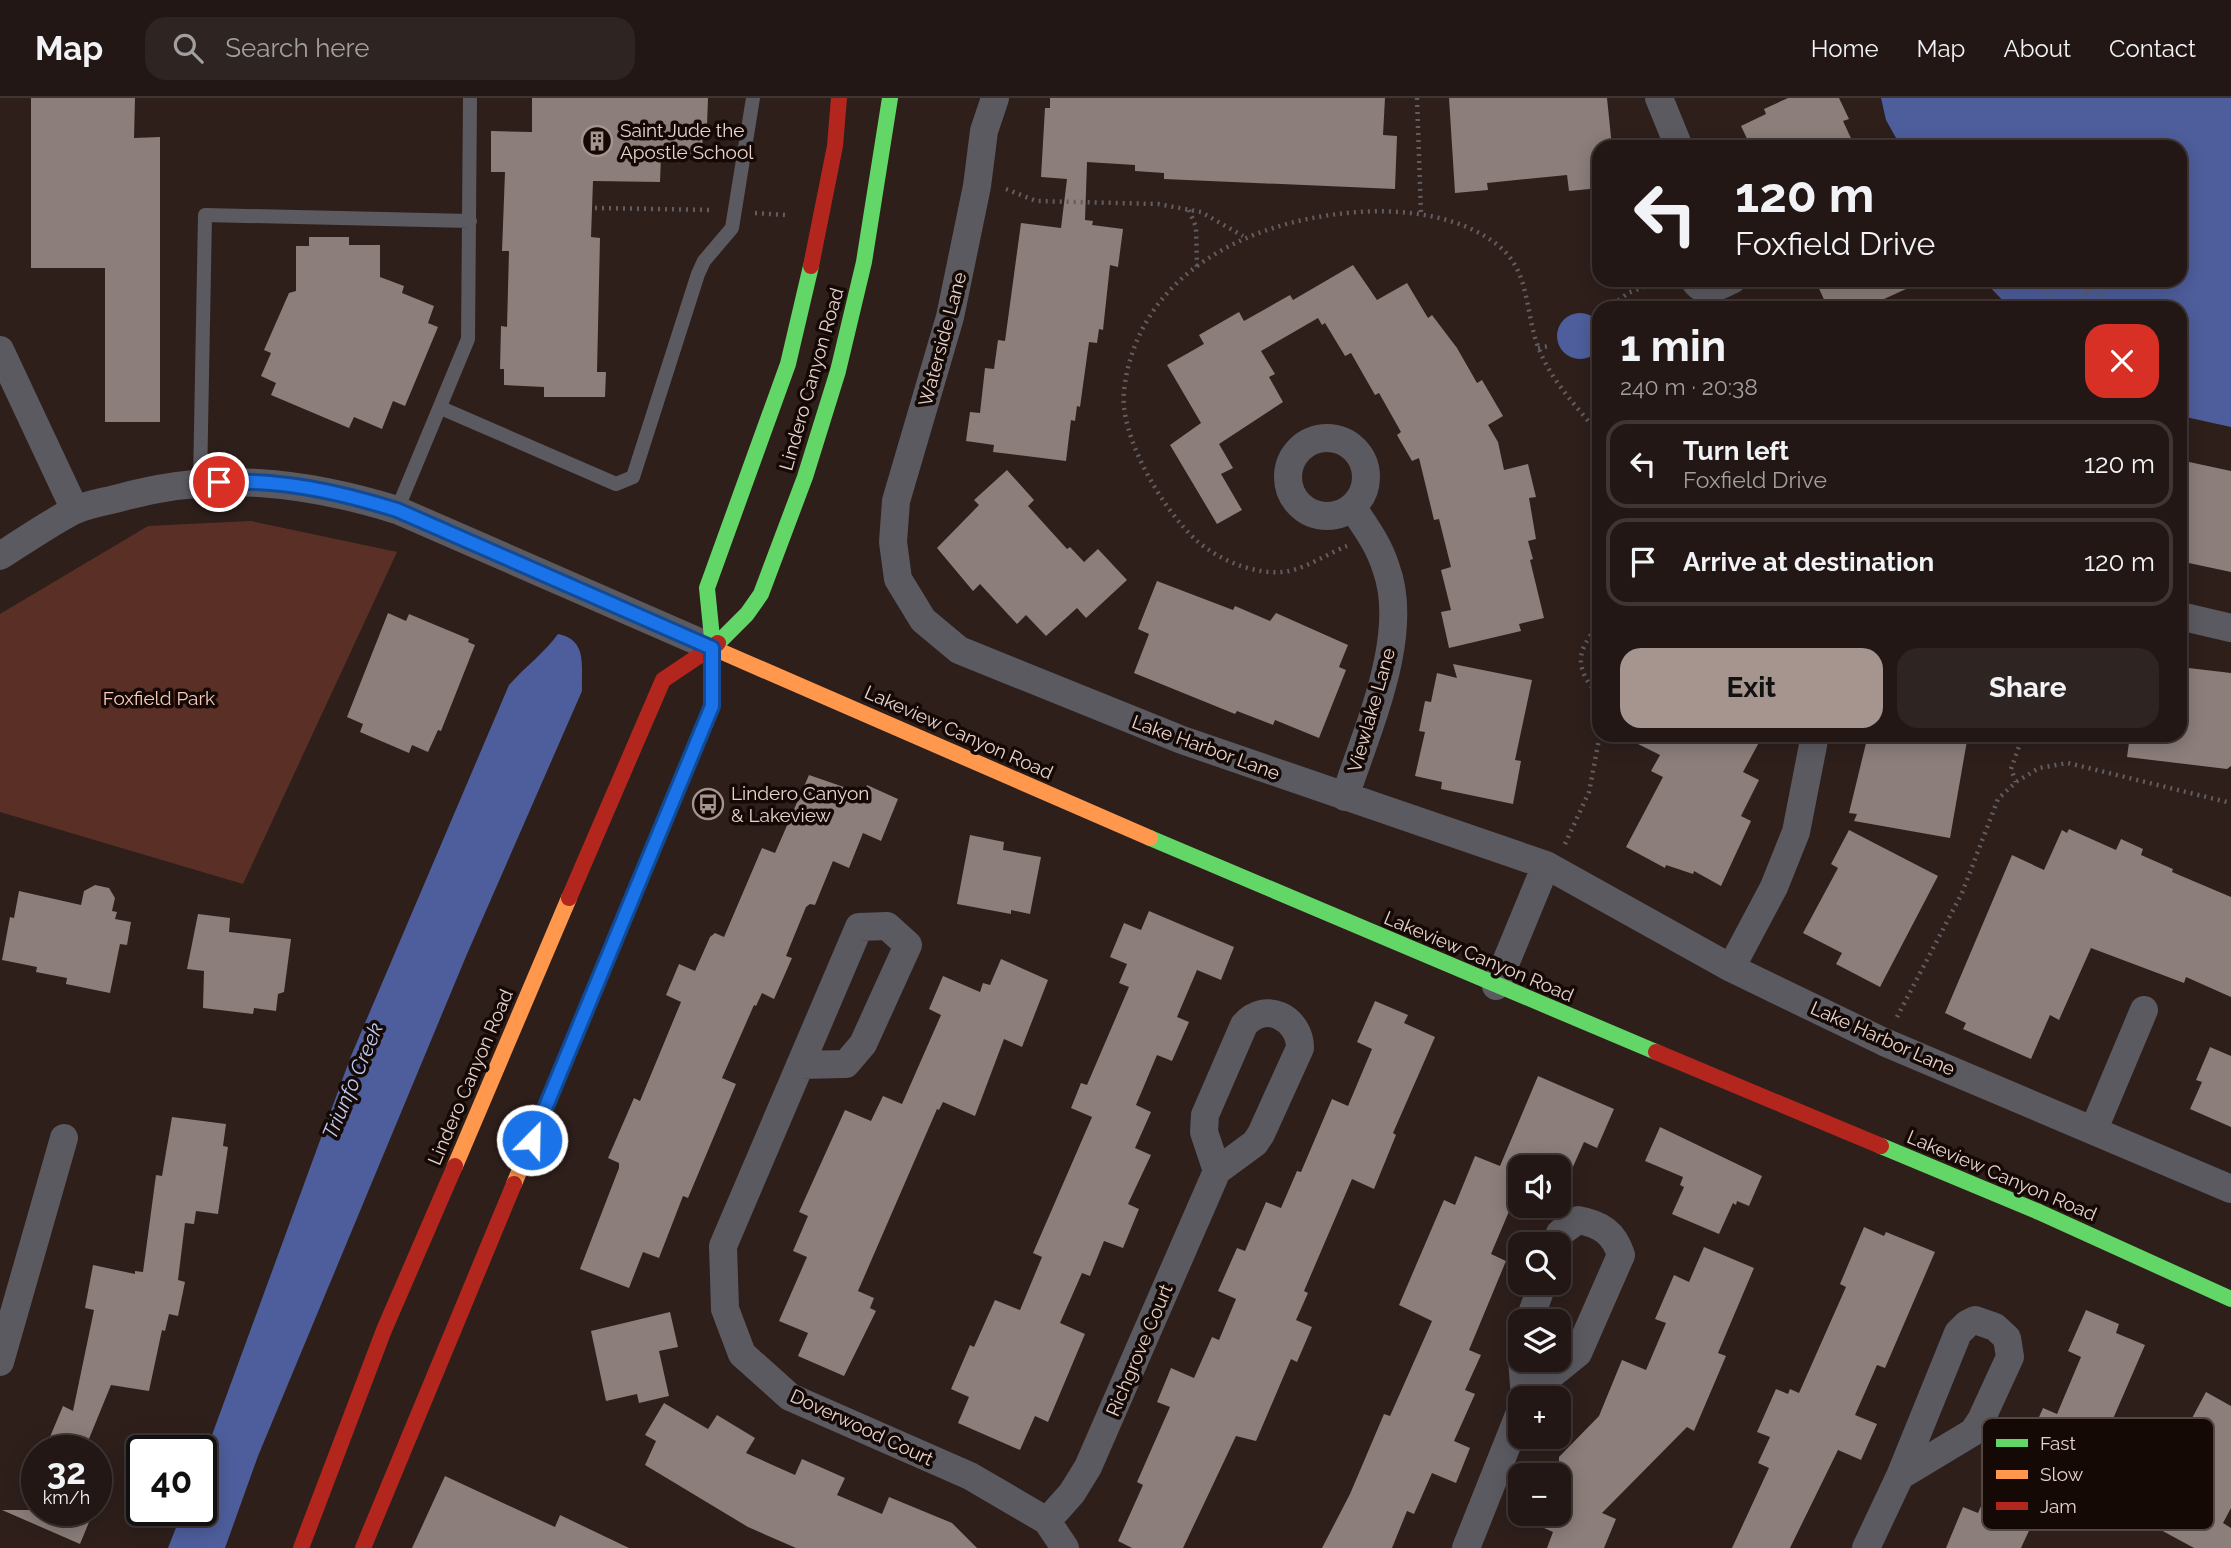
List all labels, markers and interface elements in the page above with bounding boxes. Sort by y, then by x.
search box [145,17,635,80]
text: Map [35,29,103,68]
icon: search [169,29,207,67]
text: Search here [225,33,370,63]
text: Home [1811,34,1879,63]
text: Map [1917,34,1965,63]
text: About [2003,34,2071,63]
text: Contact [2109,34,2196,63]
place label: Saint Jude the Apostle School [620,119,754,163]
building icon: Saint Jude the Apostle School [580,124,614,158]
text: 120 m [1735,166,1874,223]
icon: left [1620,168,1711,259]
text: Foxfield Drive [1735,225,1935,262]
street label: Waterside Lane [914,270,970,408]
street label: Lindero Canyon Road [774,285,848,473]
text: 1 min [1620,322,1726,371]
button: close [2085,324,2159,398]
text: 240 m · 20:38 [1620,373,1758,400]
text: Turn left [1683,436,1789,466]
icon: left [1624,445,1662,483]
text: 120 m [2084,449,2155,479]
pin [189,452,249,512]
icon: arrive [200,463,238,501]
text: Foxfield Drive [1683,466,1827,493]
icon: arrive [1624,543,1662,581]
text: Arrive at destination [1683,547,1934,577]
text: 120 m [2084,547,2155,577]
street label: Viewlake Lane [1343,645,1399,775]
button: Exit [1620,648,1883,728]
button: Share [1897,648,2159,728]
street label: Lakeview Canyon Road [861,681,1057,783]
park label: Foxfield Park [103,687,215,709]
street label: Lake Harbor Lane [1129,710,1283,784]
place label: Lindero Canyon & Lakeview [731,782,869,826]
bus stop icon: Lindero Canyon & Lakeview [691,787,725,821]
street label: Lakeview Canyon Road [1381,906,1577,1006]
street label: Lindero Canyon Road [423,986,517,1168]
street label: Lake Harbor Lane [1807,996,1959,1080]
water label: Triunfo Creek [317,1019,388,1143]
position arrow [495,1103,569,1177]
street label: Lakeview Canyon Road [1904,1125,2100,1225]
map controls [1508,1155,1571,1526]
button: sound [1508,1155,1571,1218]
button: search [1508,1232,1571,1295]
street label: Richgrove Court [1101,1280,1177,1419]
button: layers [1508,1309,1571,1372]
street label: Doverwood Court [787,1384,938,1470]
button: + [1508,1386,1571,1449]
legend [1982,1418,2214,1530]
text: Fast [2040,1432,2076,1454]
speed limit sign: 40 [126,1435,217,1526]
text: 32 [47,1451,86,1492]
button: − [1508,1463,1571,1526]
text: Slow [2040,1463,2084,1485]
text: km/h [43,1487,90,1508]
text: Jam [2040,1495,2077,1517]

